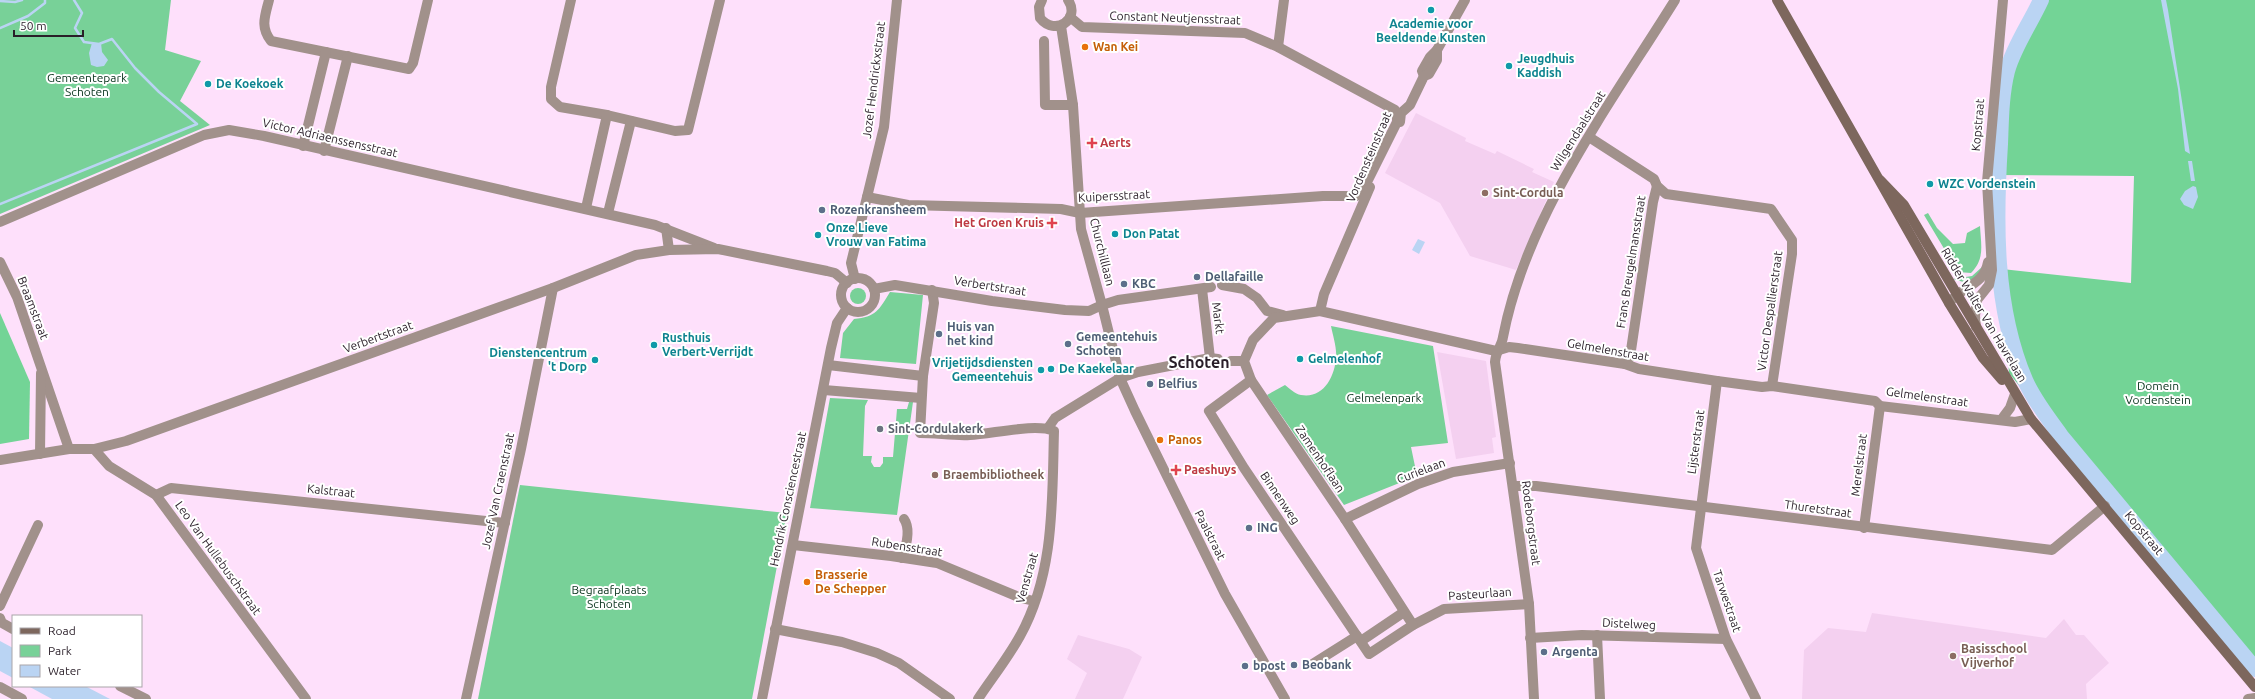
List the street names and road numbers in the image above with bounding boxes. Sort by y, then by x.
street label: Constant Neutjensstraat [1109,9,1241,26]
street label: Jozef Hendrickxstraat [860,20,887,139]
street label: Wilgendaalstraat [1548,88,1608,173]
street label: Kopstraat [1969,98,1986,152]
street label: Vordensteinstraat [1344,109,1394,204]
street label: Victor Adriaenssensstraat [261,116,399,159]
street label: Kuipersstraat [1078,187,1151,204]
street label: Frans Breugelmansstraat [1614,194,1647,329]
street label: Churchilllaan [1088,217,1117,287]
street label: Ridder Walter Van Havrelaan [1939,245,2030,384]
street label: Victor Despallierstraat [1755,250,1784,372]
street label: Verbertstraat [953,273,1027,298]
street label: Braamstraat [16,275,52,341]
street label: Markt [1210,301,1227,335]
street label: Verbertstraat [341,318,415,355]
street label: Gelmelenstraat [1566,336,1650,363]
street label: Gelmelenstraat [1885,384,1969,409]
street label: Lijsterstraat [1685,409,1706,475]
street label: Zamenhoflaan [1293,423,1348,495]
street label: Hendrik Consciencestraat [767,430,808,567]
street label: Jozef Van Craenstraat [479,431,516,550]
street label: Merelstraat [1848,433,1869,497]
street label: Curielaan [1395,455,1447,486]
street label: Binnenweg [1258,469,1303,526]
street label: Rodeborgstraat [1520,480,1543,566]
street label: Kalstraat [306,482,356,500]
street label: Thuretstraat [1784,497,1853,520]
street label: Leo Van Hullebuschstraat [173,499,264,617]
street label: Paalstraat [1192,508,1229,562]
street label: Kopstraat [2122,508,2166,557]
street label: Rubensstraat [871,534,944,559]
street label: Venstraat [1013,551,1040,605]
street label: Tarwestraat [1711,568,1744,634]
street label: Pasteurlaan [1448,585,1512,602]
street label: Distelweg [1602,616,1656,631]

